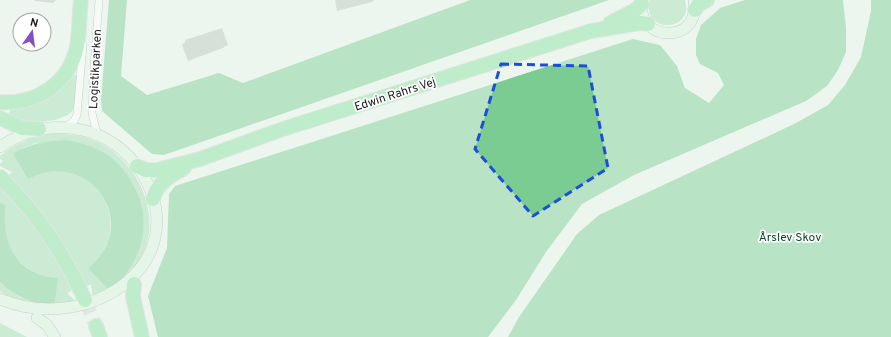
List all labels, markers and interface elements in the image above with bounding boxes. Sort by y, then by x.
north arrow [12,12,52,52]
text: N [29,16,40,31]
street label: Logistikparken [86,29,106,109]
street label: Edwin Rahrs Vej [353,74,438,116]
park label: Årslev Skov [759,230,821,246]

